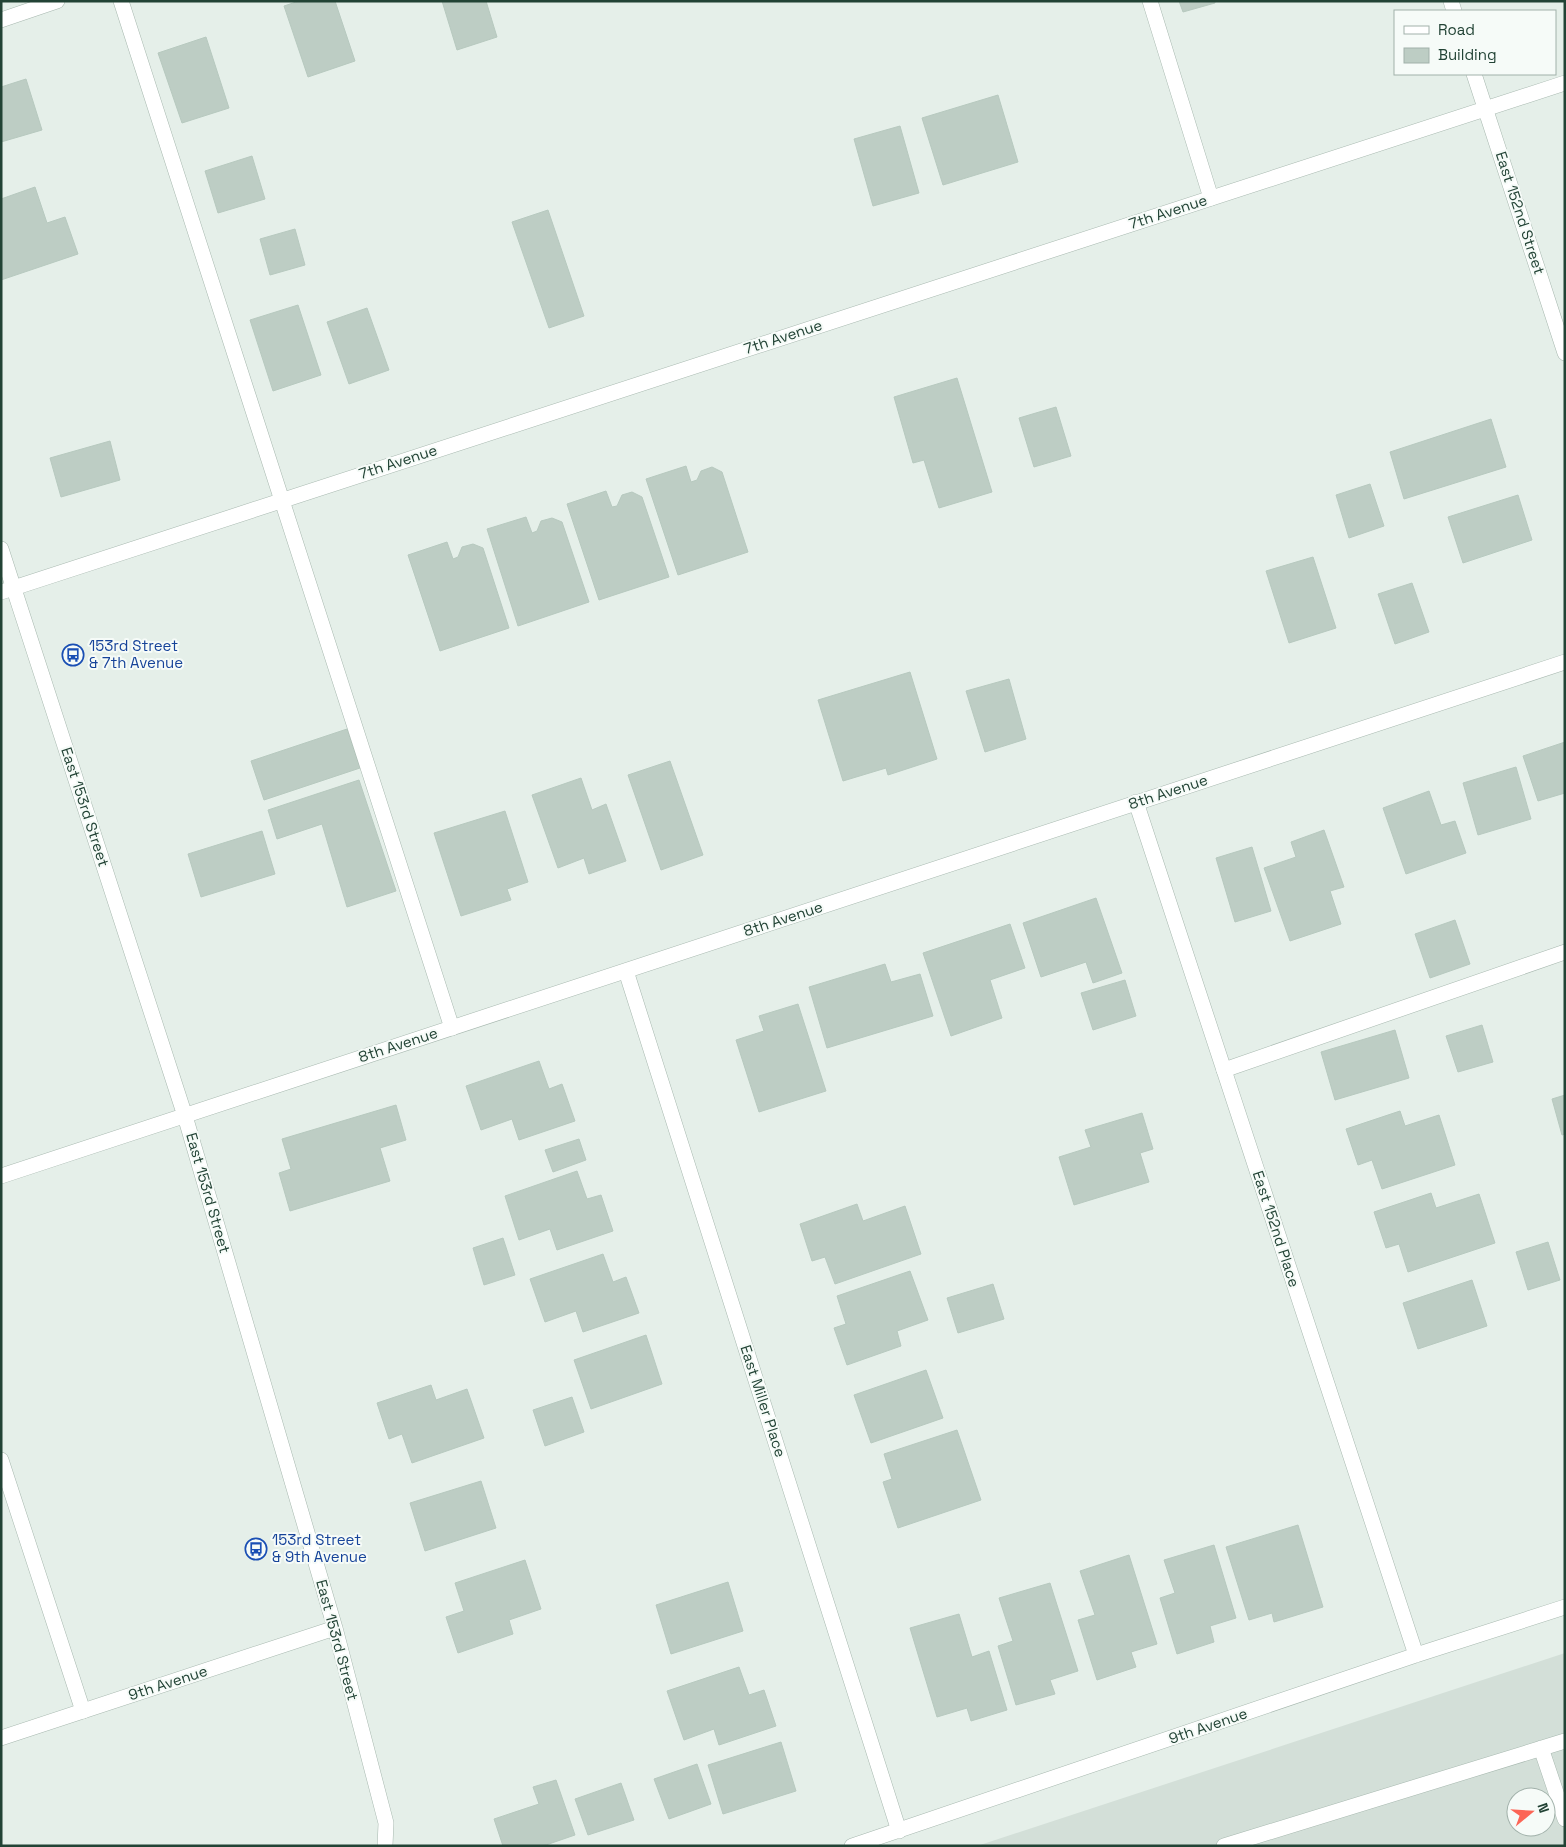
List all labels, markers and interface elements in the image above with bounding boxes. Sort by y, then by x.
legend [1394,10,1556,75]
text: Road [1438,20,1475,39]
text: Building [1438,45,1497,64]
street label: East 152nd Street [1492,149,1549,277]
street label: 7th Avenue [1126,190,1210,233]
street label: 7th Avenue [741,315,825,358]
street label: 7th Avenue [356,440,440,483]
place label: 153rd Street & 7th Avenue [89,636,183,672]
bus stop icon: 153rd Street & 7th Avenue [61,643,85,667]
street label: East 153rd Street [57,745,114,869]
street label: 8th Avenue [1126,770,1210,813]
street label: 8th Avenue [741,897,825,940]
street label: 8th Avenue [356,1023,440,1066]
street label: East 153rd Street [182,1130,235,1255]
street label: East 152nd Place [1249,1168,1304,1290]
street label: East Miller Place [736,1342,791,1459]
place label: 153rd Street & 9th Avenue [272,1530,367,1566]
bus stop icon: 153rd Street & 9th Avenue [244,1537,268,1561]
street label: East 153rd Street [312,1577,363,1703]
street label: 9th Avenue [126,1661,210,1704]
street label: 9th Avenue [1166,1703,1250,1748]
north arrow [1506,1787,1556,1837]
text: N [1533,1801,1553,1815]

